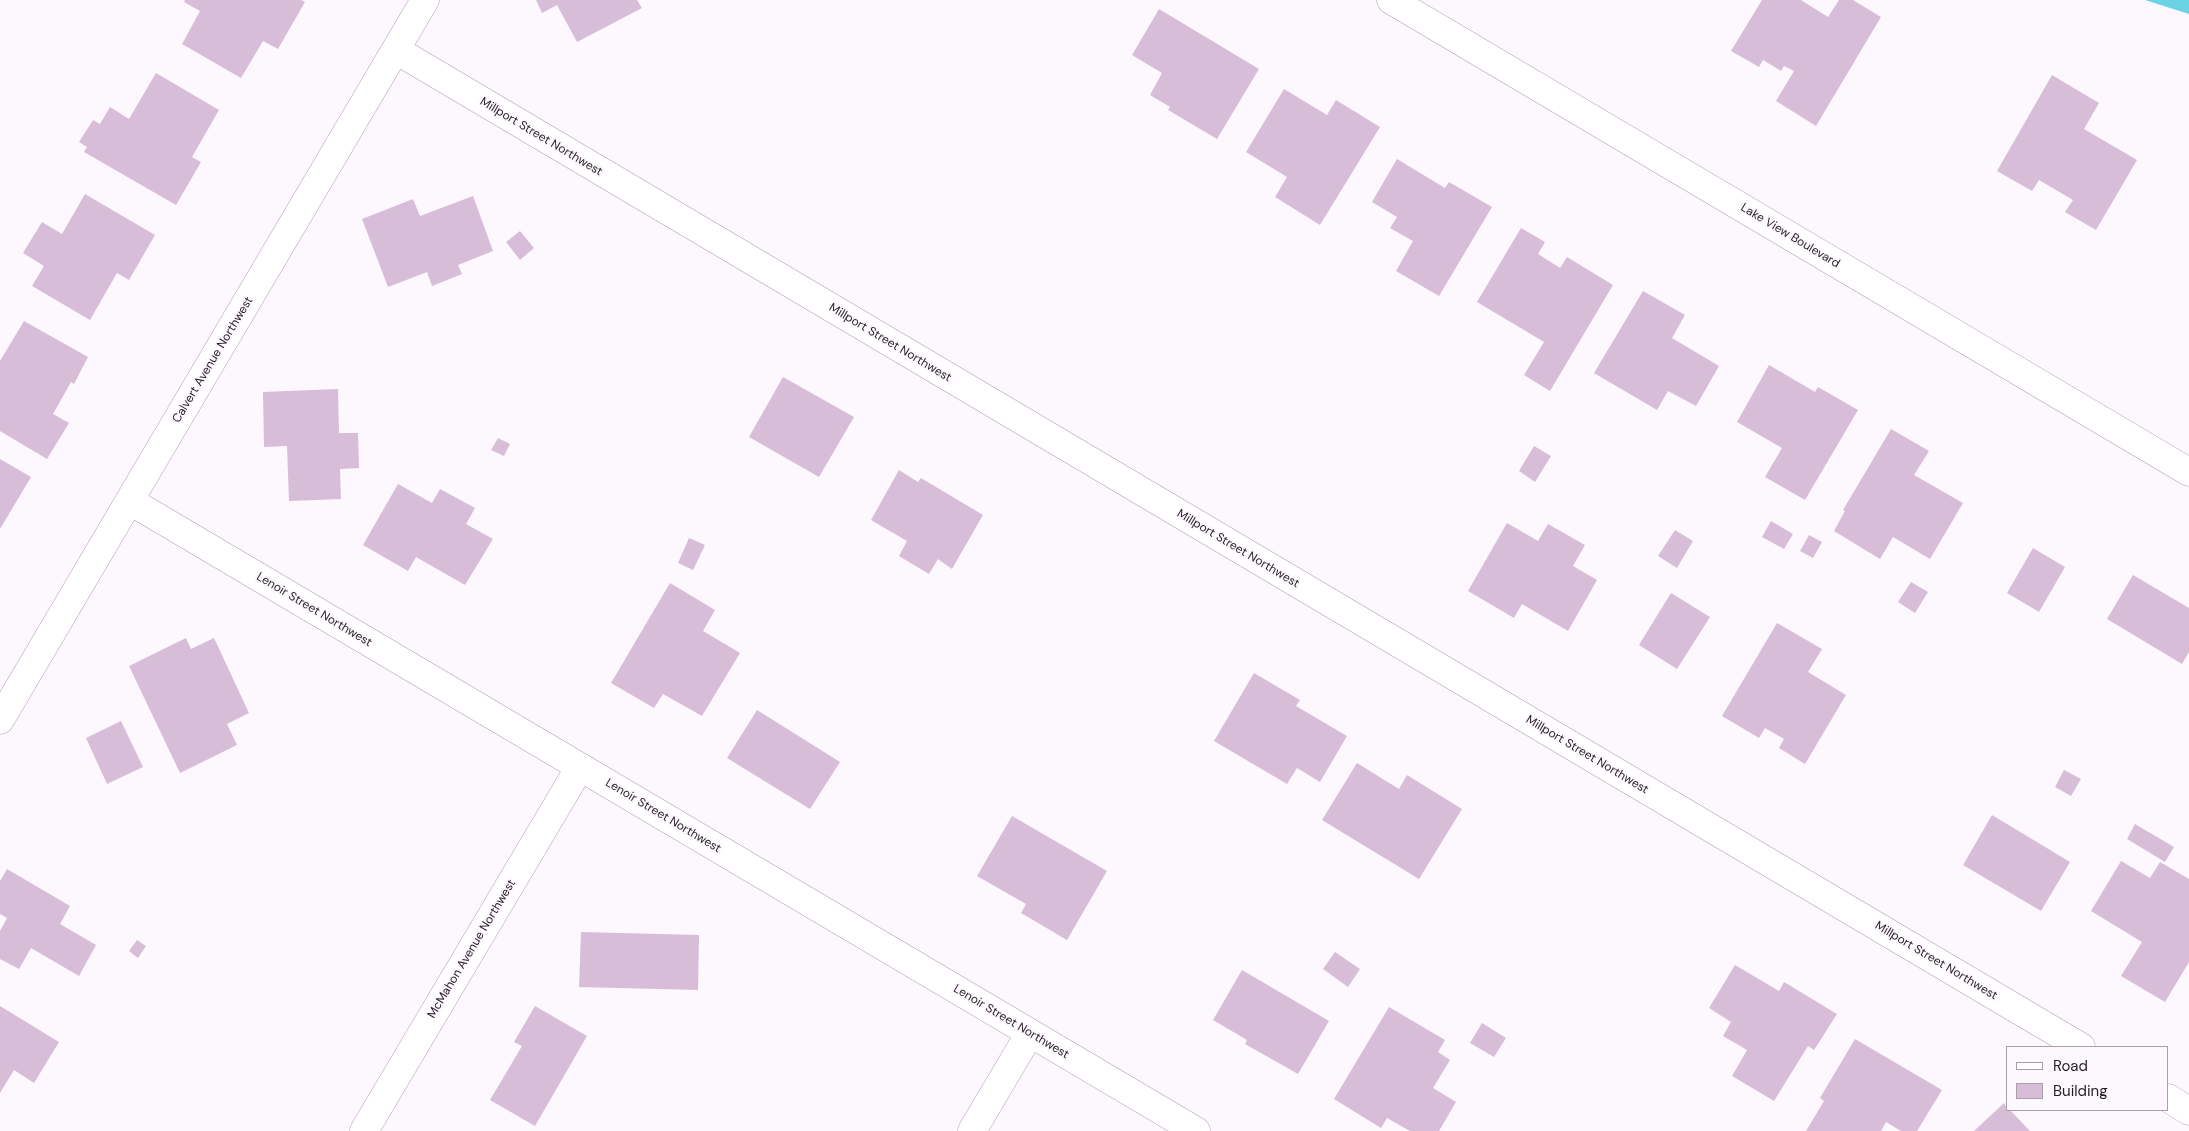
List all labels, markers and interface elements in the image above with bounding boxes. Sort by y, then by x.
street label: Millport Street Northwest [477,95,605,179]
street label: Lake View Boulevard [1738,201,1842,271]
street label: Calvert Avenue Northwest [170,294,256,426]
street label: Millport Street Northwest [826,301,954,385]
street label: Millport Street Northwest [1174,507,1302,591]
street label: Lenoir Street Northwest [254,570,374,650]
street label: Millport Street Northwest [1523,713,1651,797]
street label: Lenoir Street Northwest [603,776,723,856]
street label: McMahon Avenue Northwest [425,877,519,1021]
street label: Millport Street Northwest [1872,919,2000,1003]
street label: Lenoir Street Northwest [951,982,1071,1062]
legend [2006,1046,2169,1111]
text: Road [2053,1056,2088,1076]
text: Building [2053,1081,2108,1101]

